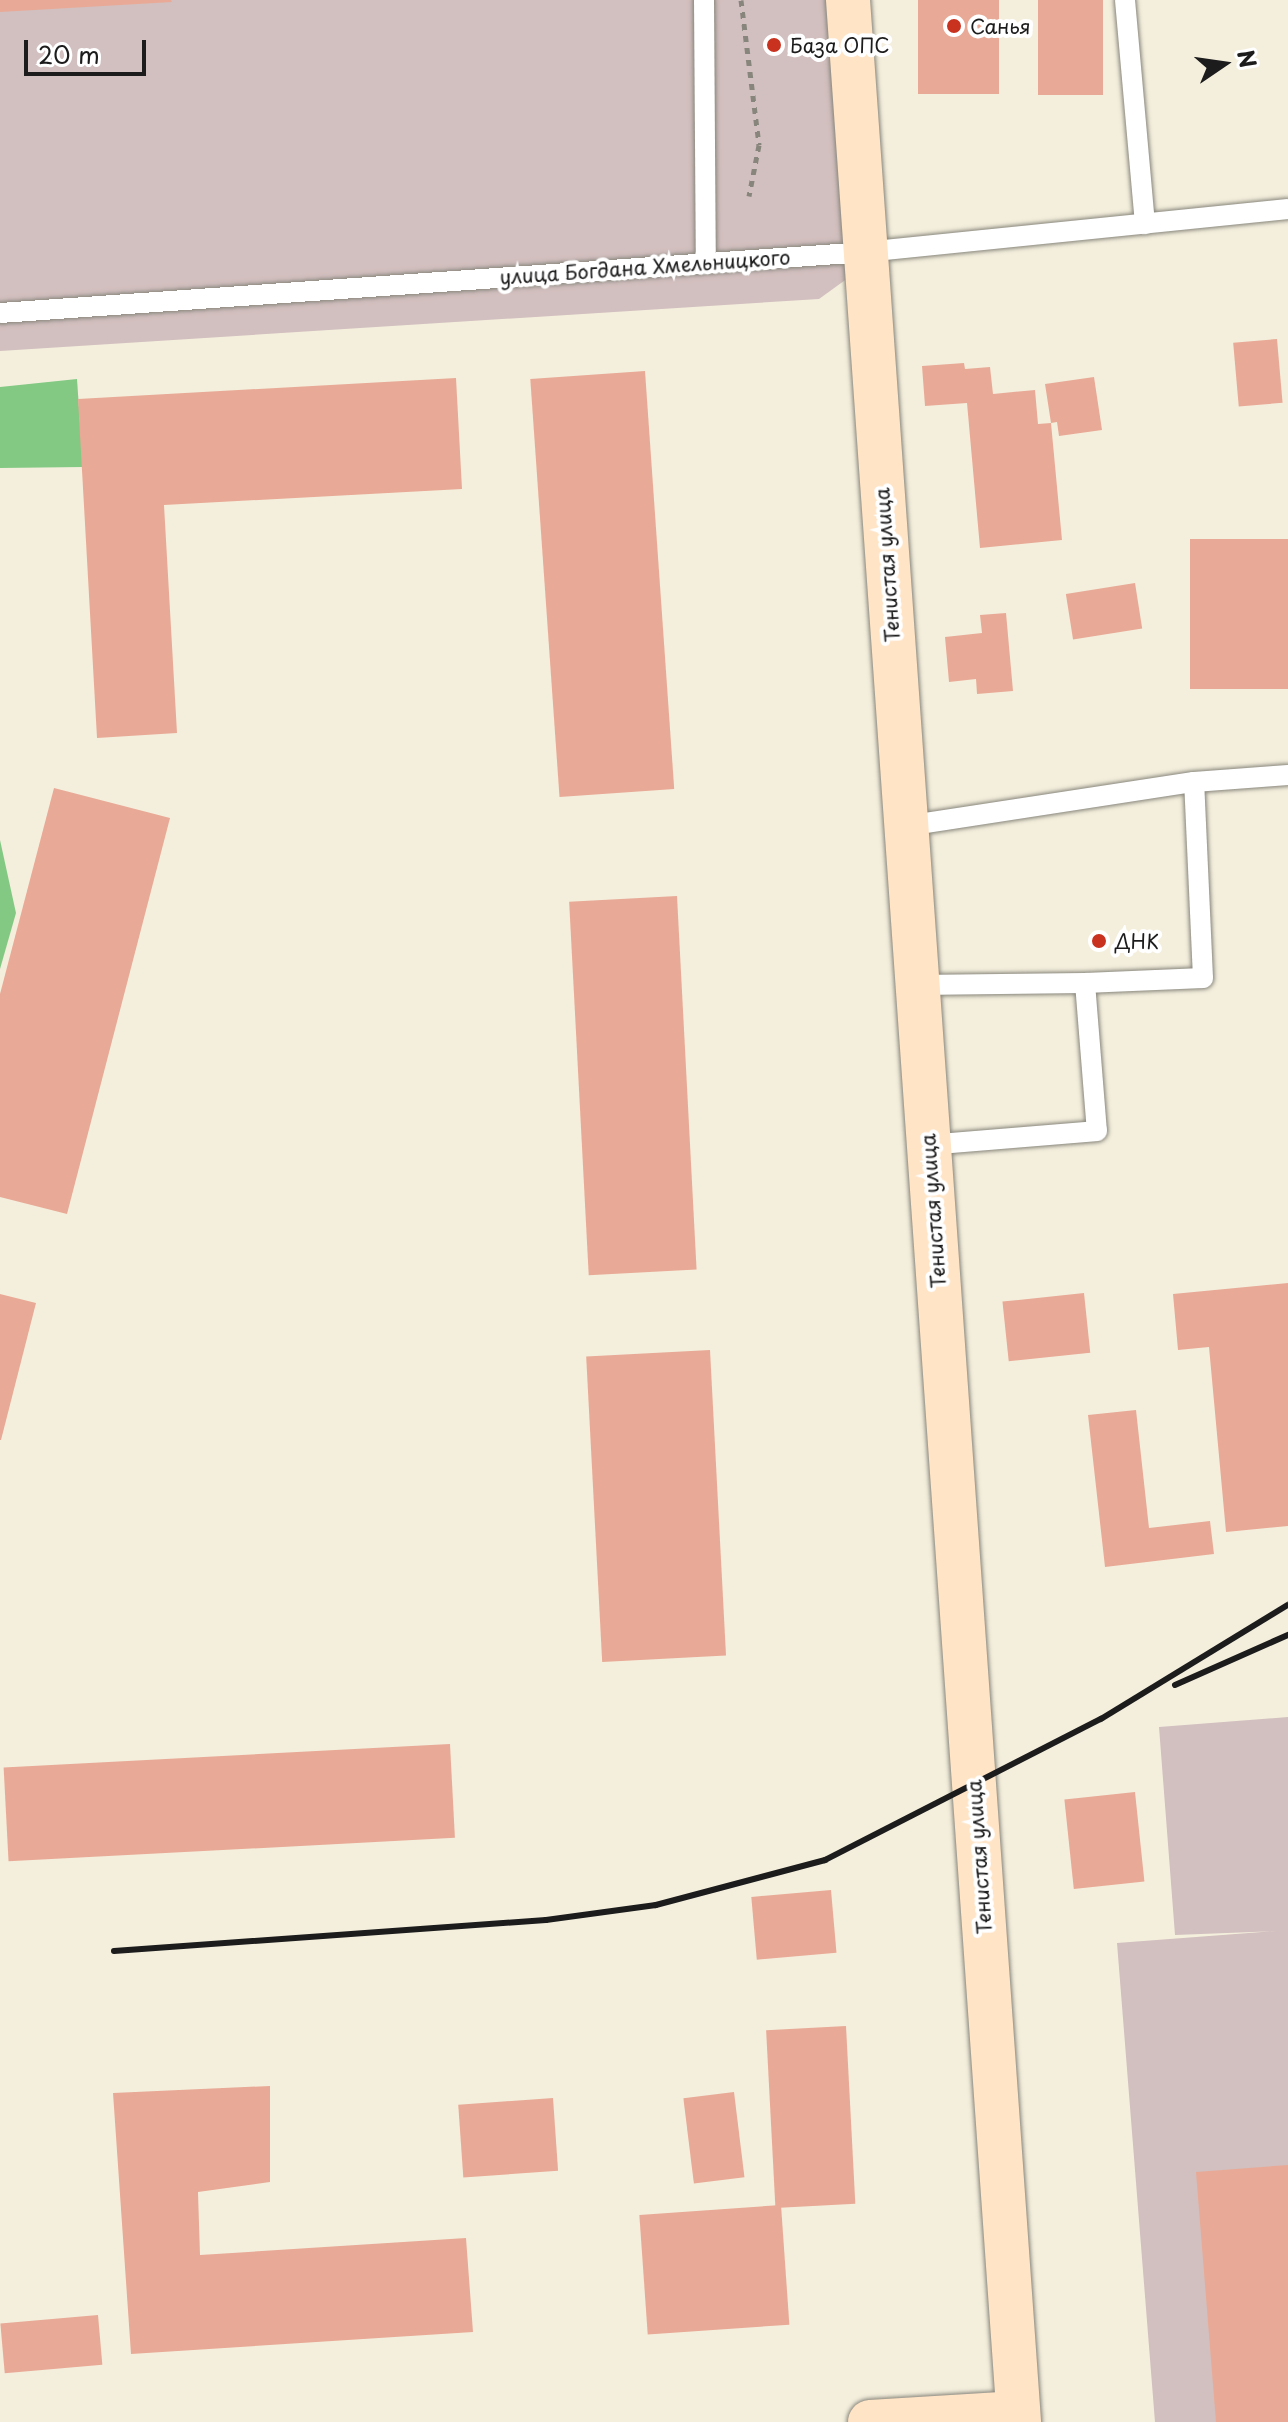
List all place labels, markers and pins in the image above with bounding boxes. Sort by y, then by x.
place label: Санья [970,14,1031,38]
marker: Санья [945,17,963,35]
place label: База ОПС [790,33,891,57]
marker: База ОПС [765,36,783,54]
place label: ДНК [1115,929,1159,953]
marker: ДНК [1090,932,1108,950]

